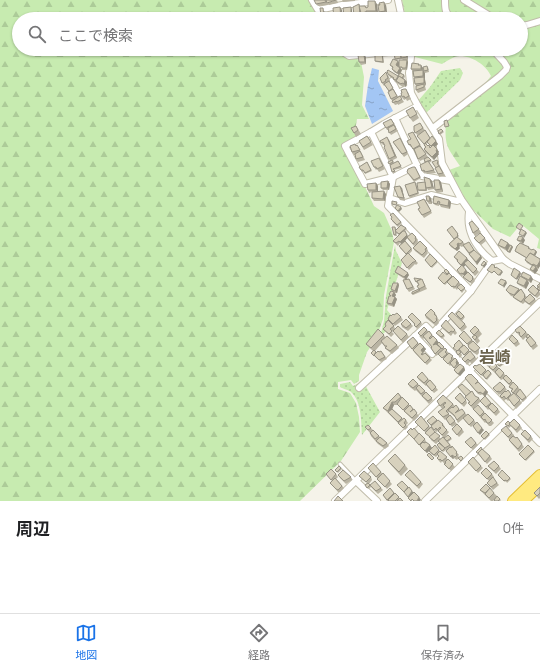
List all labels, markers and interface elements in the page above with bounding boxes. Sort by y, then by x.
search box [12,12,528,56]
icon: search [26,23,48,45]
text: ここで検索 [58,26,133,45]
district label: 岩崎 [479,347,511,368]
text: 周辺 [16,518,50,540]
text: 0件 [503,520,524,537]
tab: 地図 [75,622,97,662]
tab: 経路 [248,622,270,662]
tab: 保存済み [421,622,465,662]

